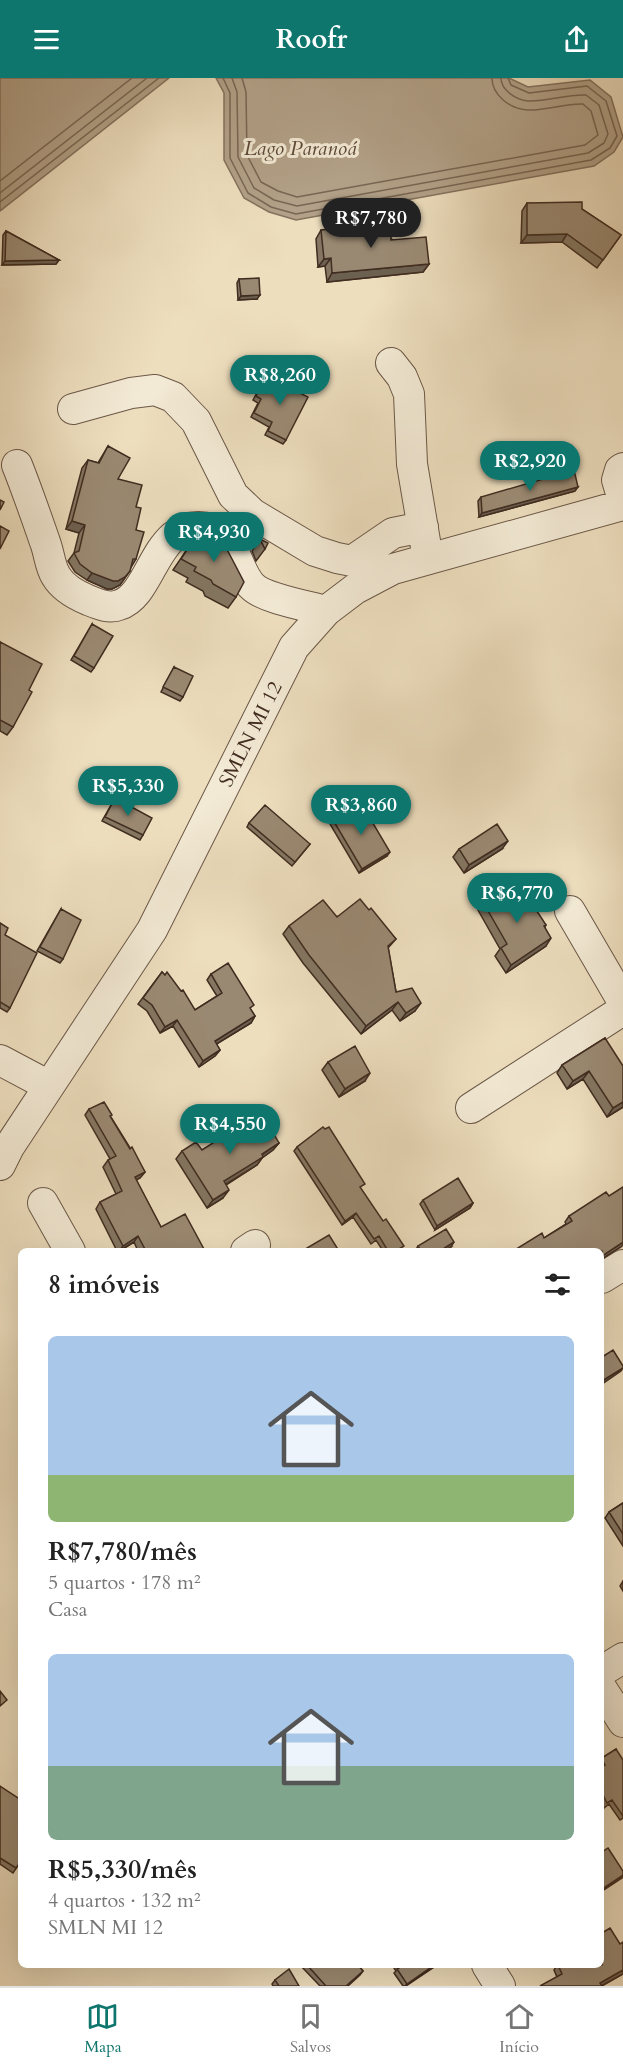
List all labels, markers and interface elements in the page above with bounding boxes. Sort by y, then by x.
text: Roofr [276,21,347,58]
icon: menu [30,23,63,56]
icon: share [560,23,593,56]
water label: Lago Paranoá [244,134,357,163]
pin: R$7,780 [316,198,426,249]
text: R$7,780 [335,204,407,231]
pin: R$8,260 [225,355,335,406]
text: R$8,260 [244,361,316,388]
pin: R$2,920 [475,441,585,492]
text: R$2,920 [494,447,566,474]
pin: R$4,930 [159,512,269,563]
text: R$4,930 [178,518,250,545]
street label: SMLN MI 12 [212,677,289,792]
pin: R$5,330 [73,766,183,817]
text: R$5,330 [92,772,164,799]
pin: R$3,860 [306,785,416,836]
text: R$3,860 [325,791,397,818]
pin: R$6,770 [462,873,572,924]
text: R$6,770 [481,879,553,906]
pin: R$4,550 [175,1104,285,1155]
text: R$4,550 [194,1110,266,1137]
text: 8 imóveis [48,1267,160,1302]
icon: filters [541,1268,574,1301]
icon: home [257,1375,365,1483]
text: R$7,780/mês [48,1534,197,1569]
text: 5 quartos · 178 m² [48,1569,201,1596]
text: Casa [48,1596,87,1623]
icon: home [257,1693,365,1801]
text: R$5,330/mês [48,1852,197,1887]
text: 4 quartos · 132 m² [48,1887,201,1914]
text: SMLN MI 12 [48,1914,163,1941]
tab: Mapa [84,2000,122,2058]
tab: Salvos [290,2000,331,2058]
tab: Início [499,2000,539,2058]

